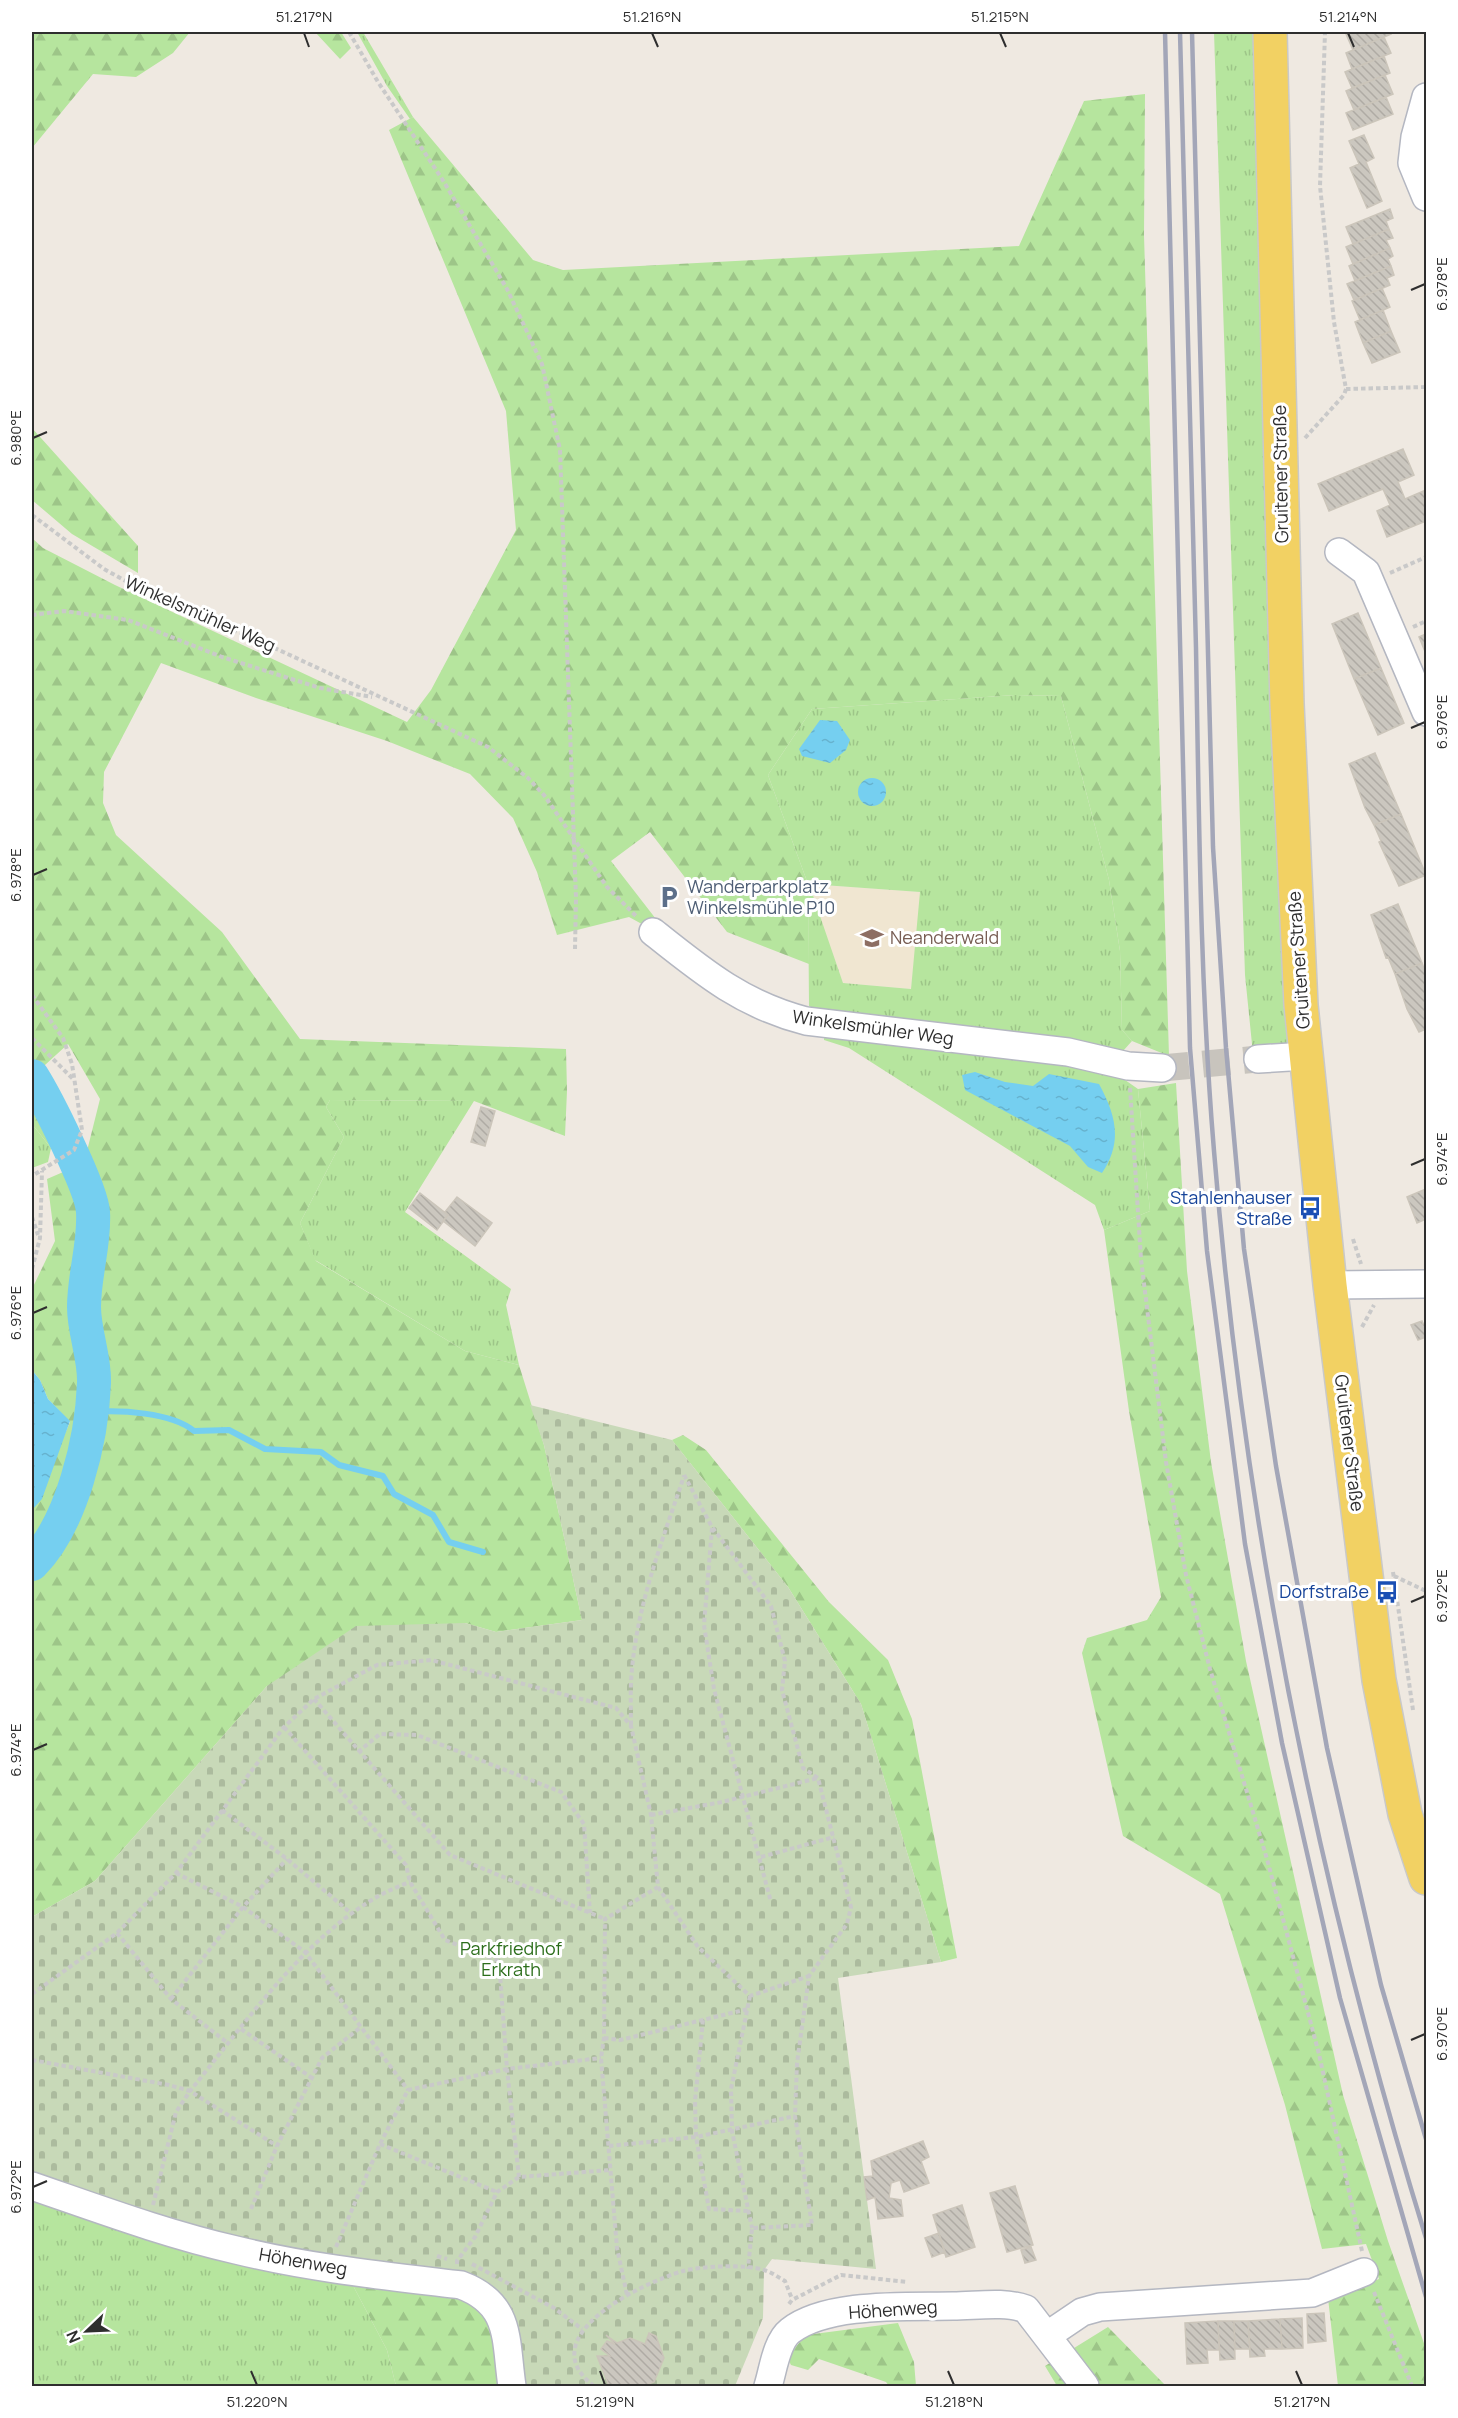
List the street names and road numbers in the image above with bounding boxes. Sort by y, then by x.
street label: Gruitener Straße [1267,405,1293,543]
street label: Winkelsmühler Weg [121,569,280,657]
street label: Gruitener Straße [1281,890,1315,1030]
street label: Winkelsmühler Weg [791,1004,955,1050]
street label: Gruitener Straße [1330,1373,1370,1513]
street label: Höhenweg [257,2241,349,2281]
street label: Höhenweg [848,2294,938,2324]

